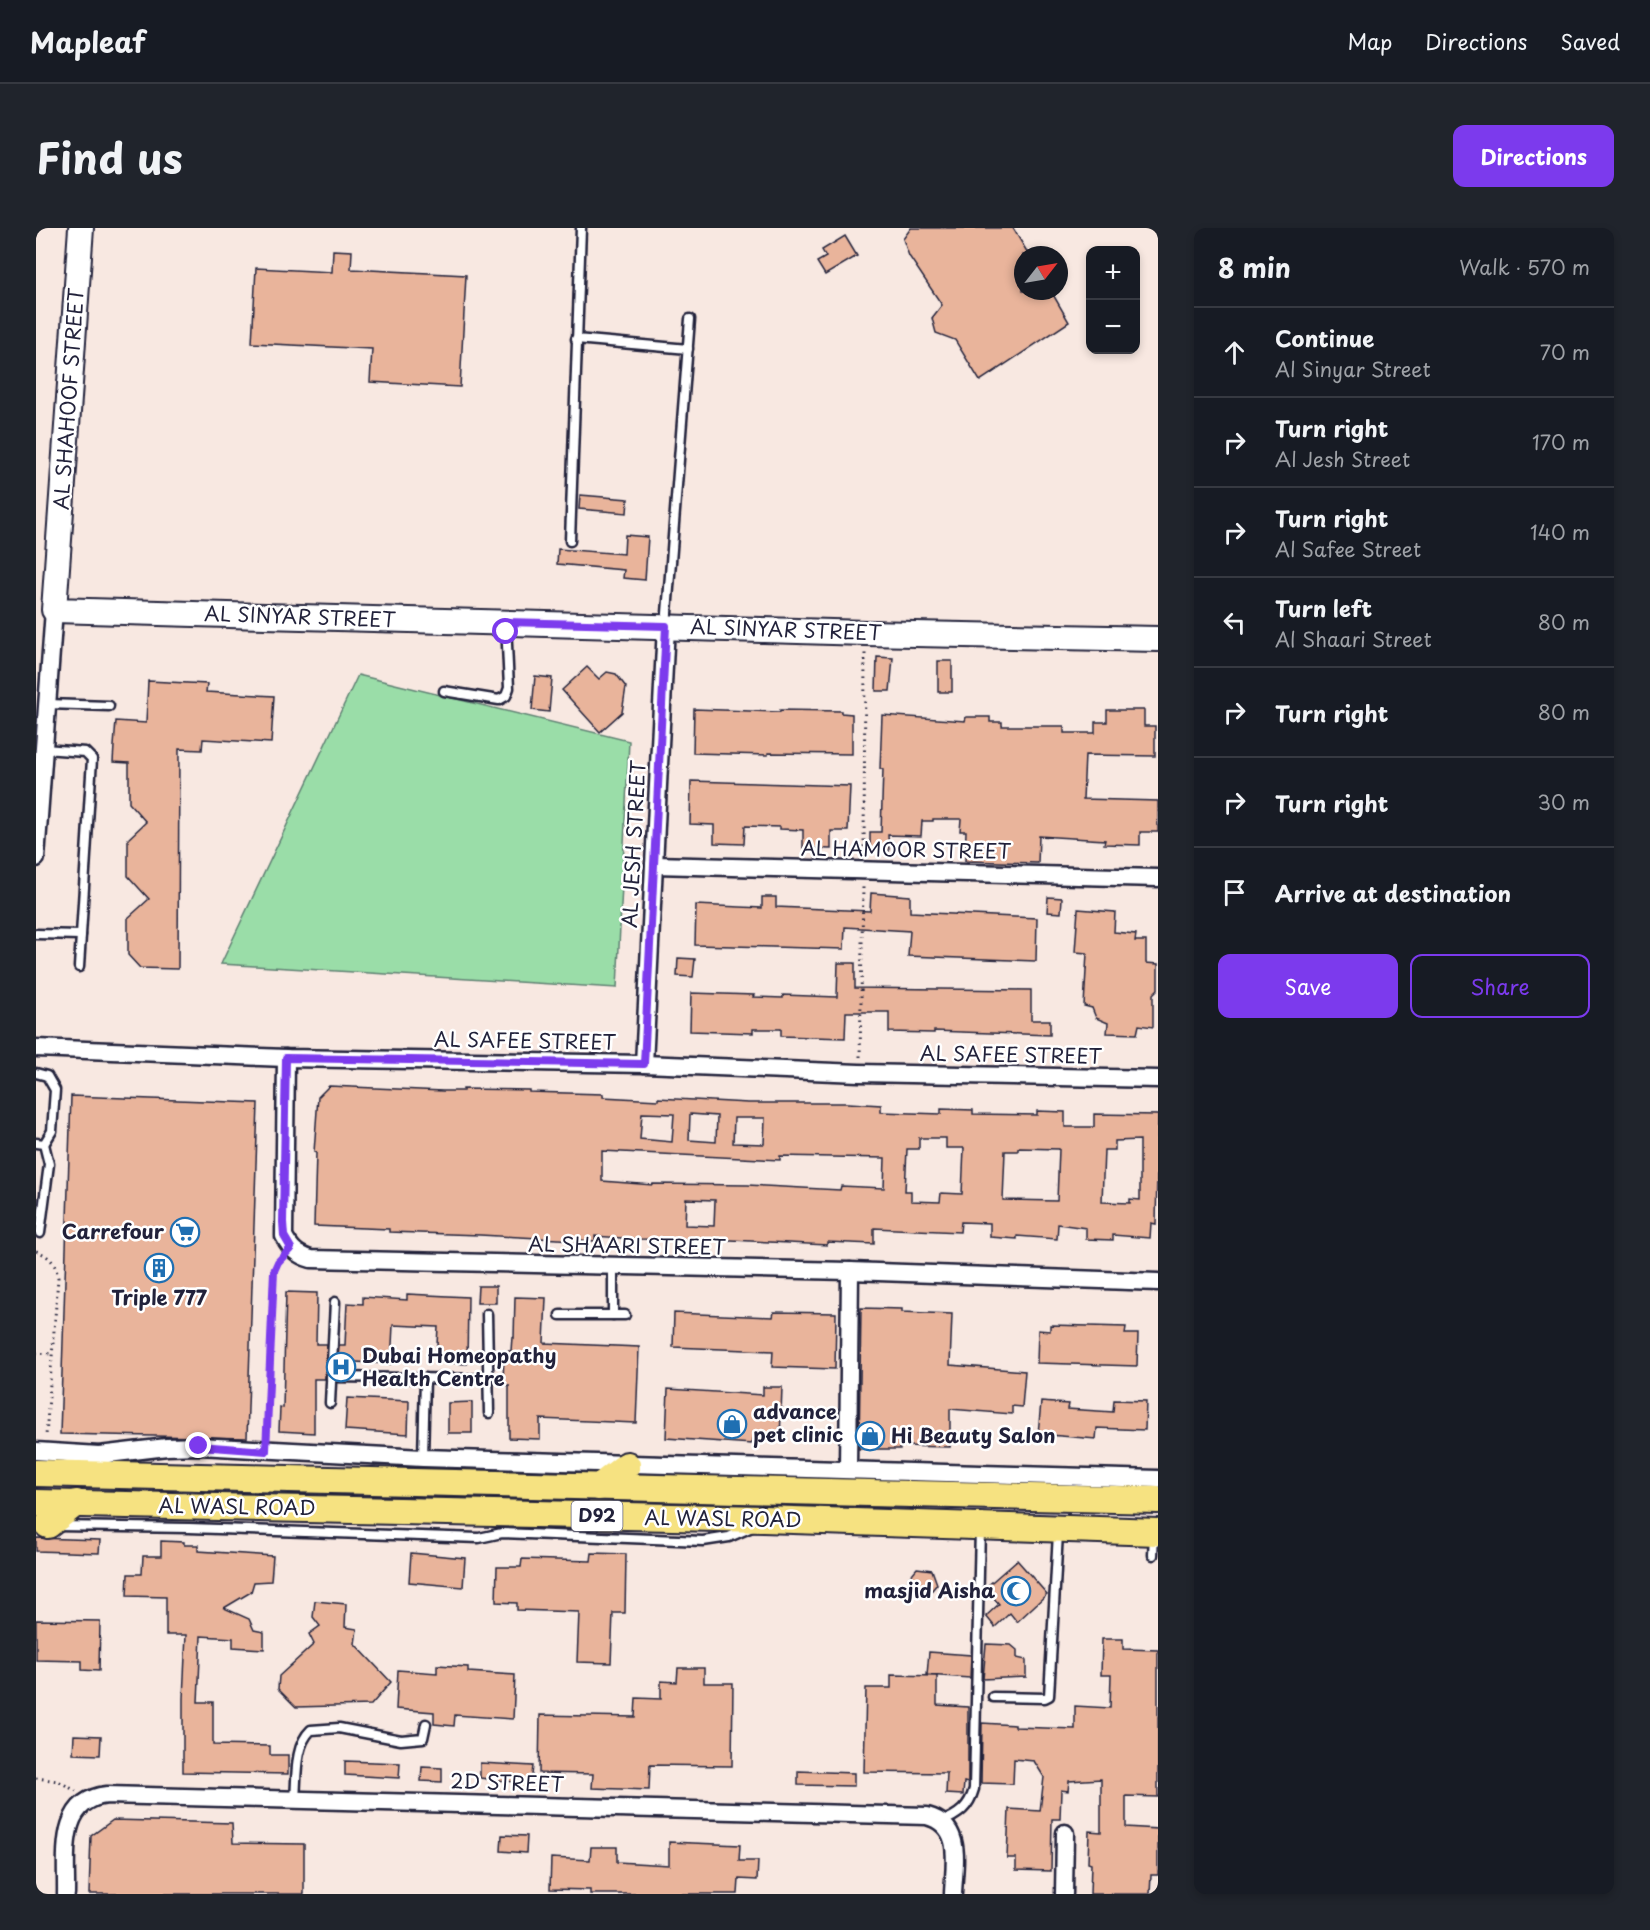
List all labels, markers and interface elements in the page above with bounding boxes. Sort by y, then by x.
text: Mapleaf [30,20,146,63]
text: Map [1347,25,1392,57]
text: Directions [1425,25,1527,57]
text: Saved [1560,25,1620,57]
text: Find us [36,125,183,188]
button: Directions [1453,125,1614,187]
north arrow [1014,246,1068,300]
map controls [1086,246,1140,354]
button: + [1086,246,1140,300]
text: 8 min [1218,248,1291,287]
text: Walk · 570 m [1459,252,1590,282]
street label: AL SHAHOOF STREET [45,287,91,511]
button: − [1086,300,1140,354]
text: Continue [1275,321,1374,354]
icon: ahead [1218,336,1251,369]
text: 70 m [1540,337,1590,367]
text: Al Sinyar Street [1275,354,1431,384]
text: Turn right [1275,411,1388,444]
icon: right [1218,426,1251,459]
text: 170 m [1532,427,1590,457]
text: Al Jesh Street [1275,444,1410,474]
text: Turn right [1275,501,1388,534]
icon: right [1218,516,1251,549]
text: 140 m [1530,517,1590,547]
text: Al Safee Street [1275,534,1421,564]
text: Turn left [1275,591,1372,624]
street label: AL SINYAR STREET [204,598,397,634]
icon: left [1218,606,1251,639]
text: 80 m [1538,607,1590,637]
street label: AL SINYAR STREET [690,611,883,647]
route start [492,618,518,644]
text: Al Shaari Street [1275,624,1432,654]
icon: right [1218,696,1251,729]
text: Turn right [1275,696,1388,729]
text: 80 m [1538,697,1590,727]
street label: AL JESH STREET [614,759,652,929]
icon: right [1218,786,1251,819]
text: Turn right [1275,786,1388,819]
text: 30 m [1537,787,1590,817]
street label: AL HAMOOR STREET [801,832,1012,866]
icon: arrive [1218,876,1251,909]
text: Arrive at destination [1275,876,1511,909]
button: Save [1218,954,1398,1018]
button: Share [1410,954,1590,1018]
street label: AL SAFEE STREET [434,1023,617,1057]
street label: AL SAFEE STREET [920,1037,1103,1071]
place label: Carrefour [62,1216,165,1246]
supermarket icon: Carrefour [169,1216,201,1248]
street label: AL SHAARI STREET [528,1228,726,1262]
building icon: Triple 777 [143,1252,175,1284]
place label: Triple 777 [111,1282,208,1312]
place label: Dubai Homeopathy Health Centre [362,1340,556,1393]
hospital icon: Dubai Homeopathy Health Centre [325,1351,357,1383]
place label: advance pet clinic [753,1396,843,1449]
shop icon: advance pet clinic [716,1408,748,1440]
shop icon: Hi Beauty Salon [854,1420,886,1452]
place label: Hi Beauty Salon [891,1420,1056,1450]
route end [185,1432,211,1458]
street label: AL WASL ROAD [158,1490,316,1522]
road number: D92 [572,1501,622,1531]
street label: AL WASL ROAD [644,1502,802,1534]
place label: masjid Aisha [864,1575,995,1605]
mosque icon: masjid Aisha [1000,1575,1032,1607]
street label: 2D STREET [450,1765,565,1799]

